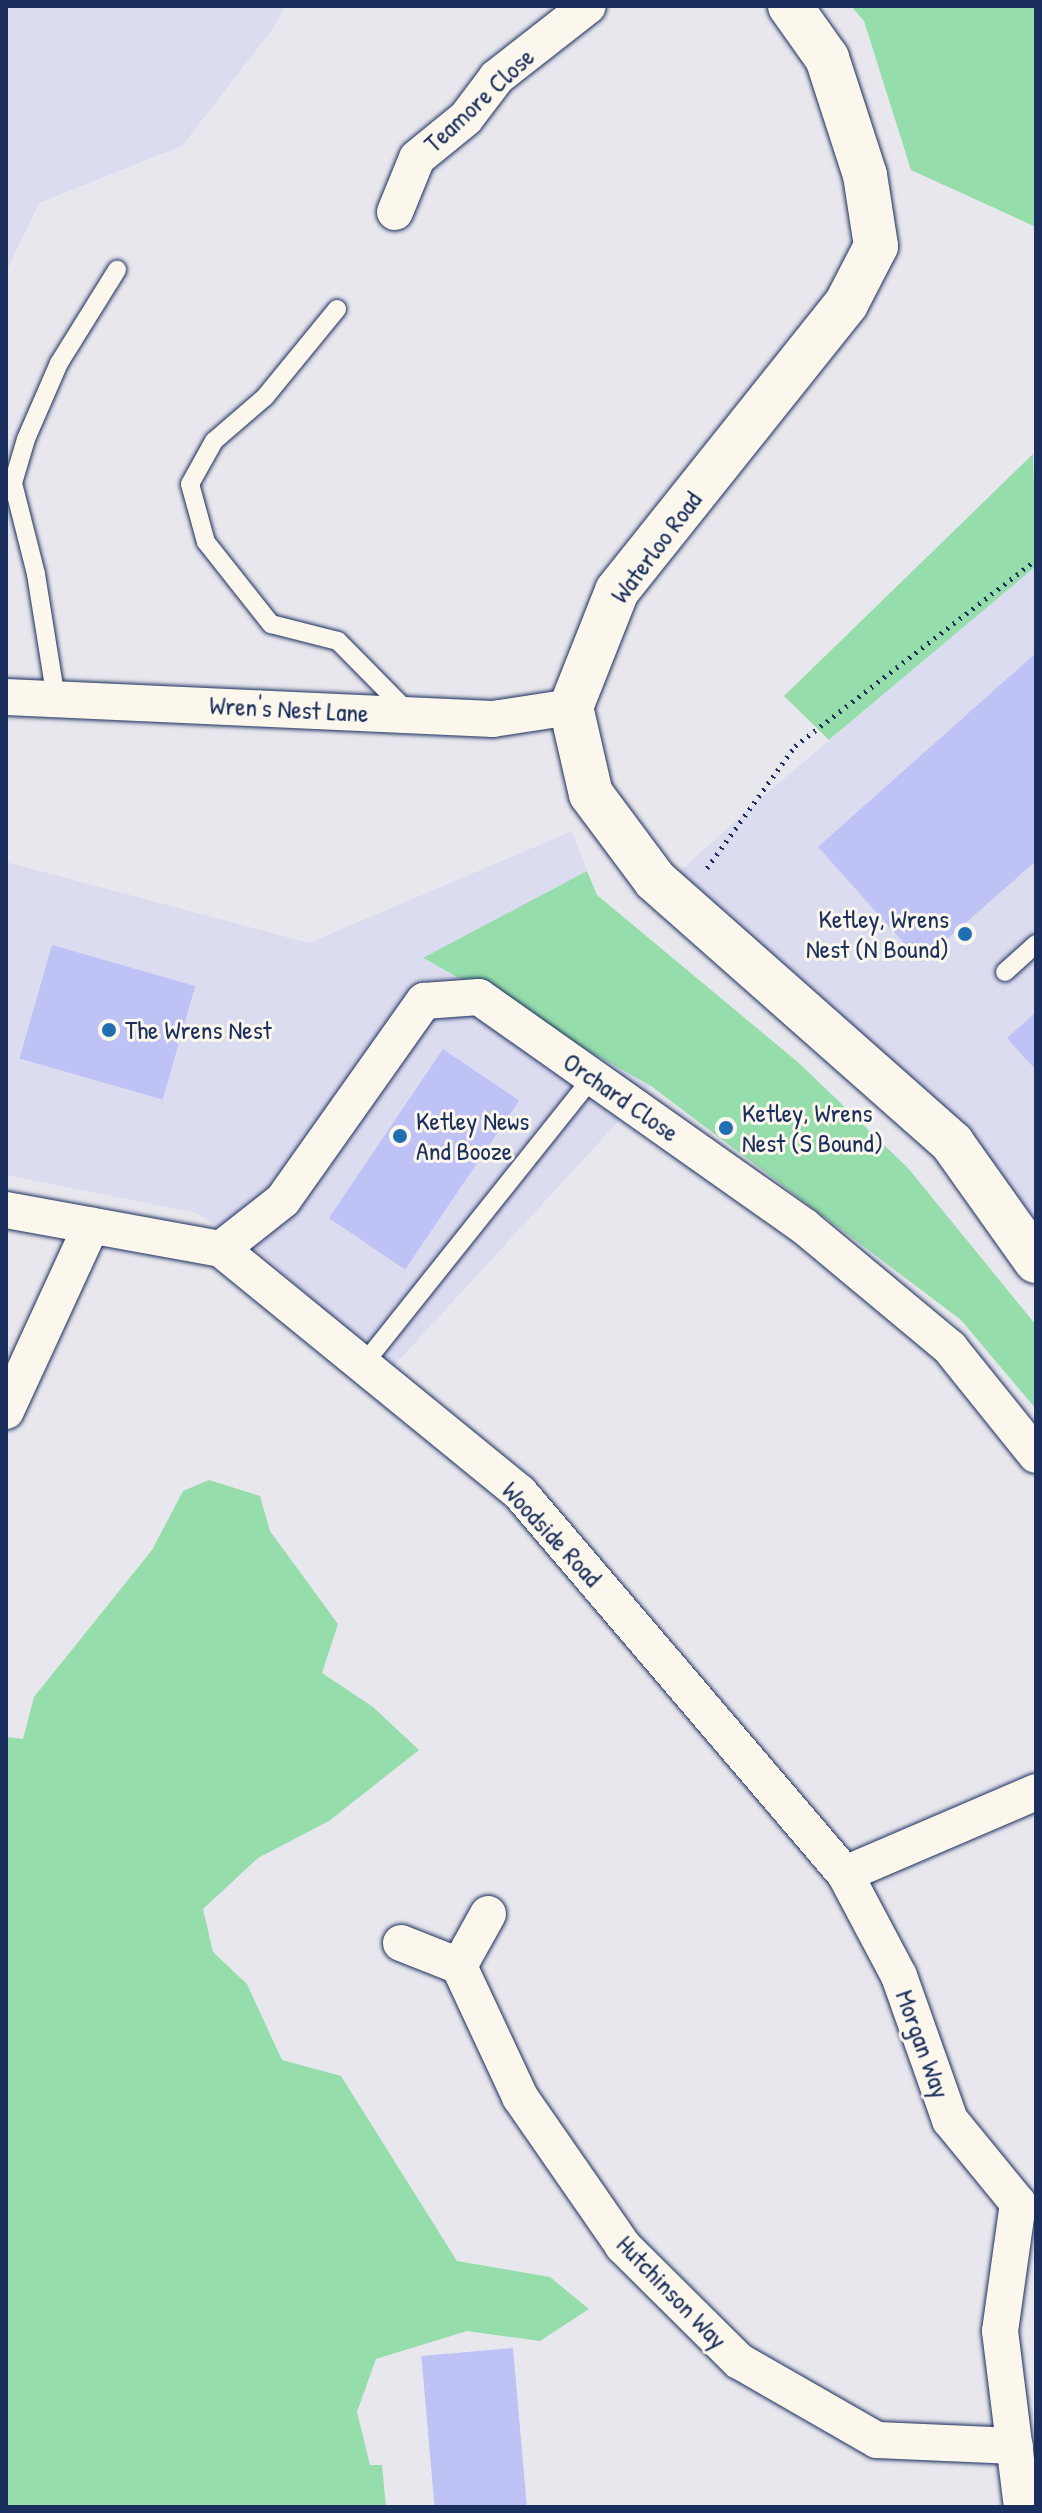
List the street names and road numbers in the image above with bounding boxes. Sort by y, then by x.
street label: Teamore Close [417,41,541,159]
street label: Waterloo Road [604,485,708,609]
street label: Wren's Nest Lane [209,689,369,729]
street label: Orchard Close [557,1046,685,1148]
street label: Woodside Road [496,1475,608,1593]
street label: Morgan Way [889,1986,957,2102]
street label: Hutchinson Way [610,2229,734,2355]

